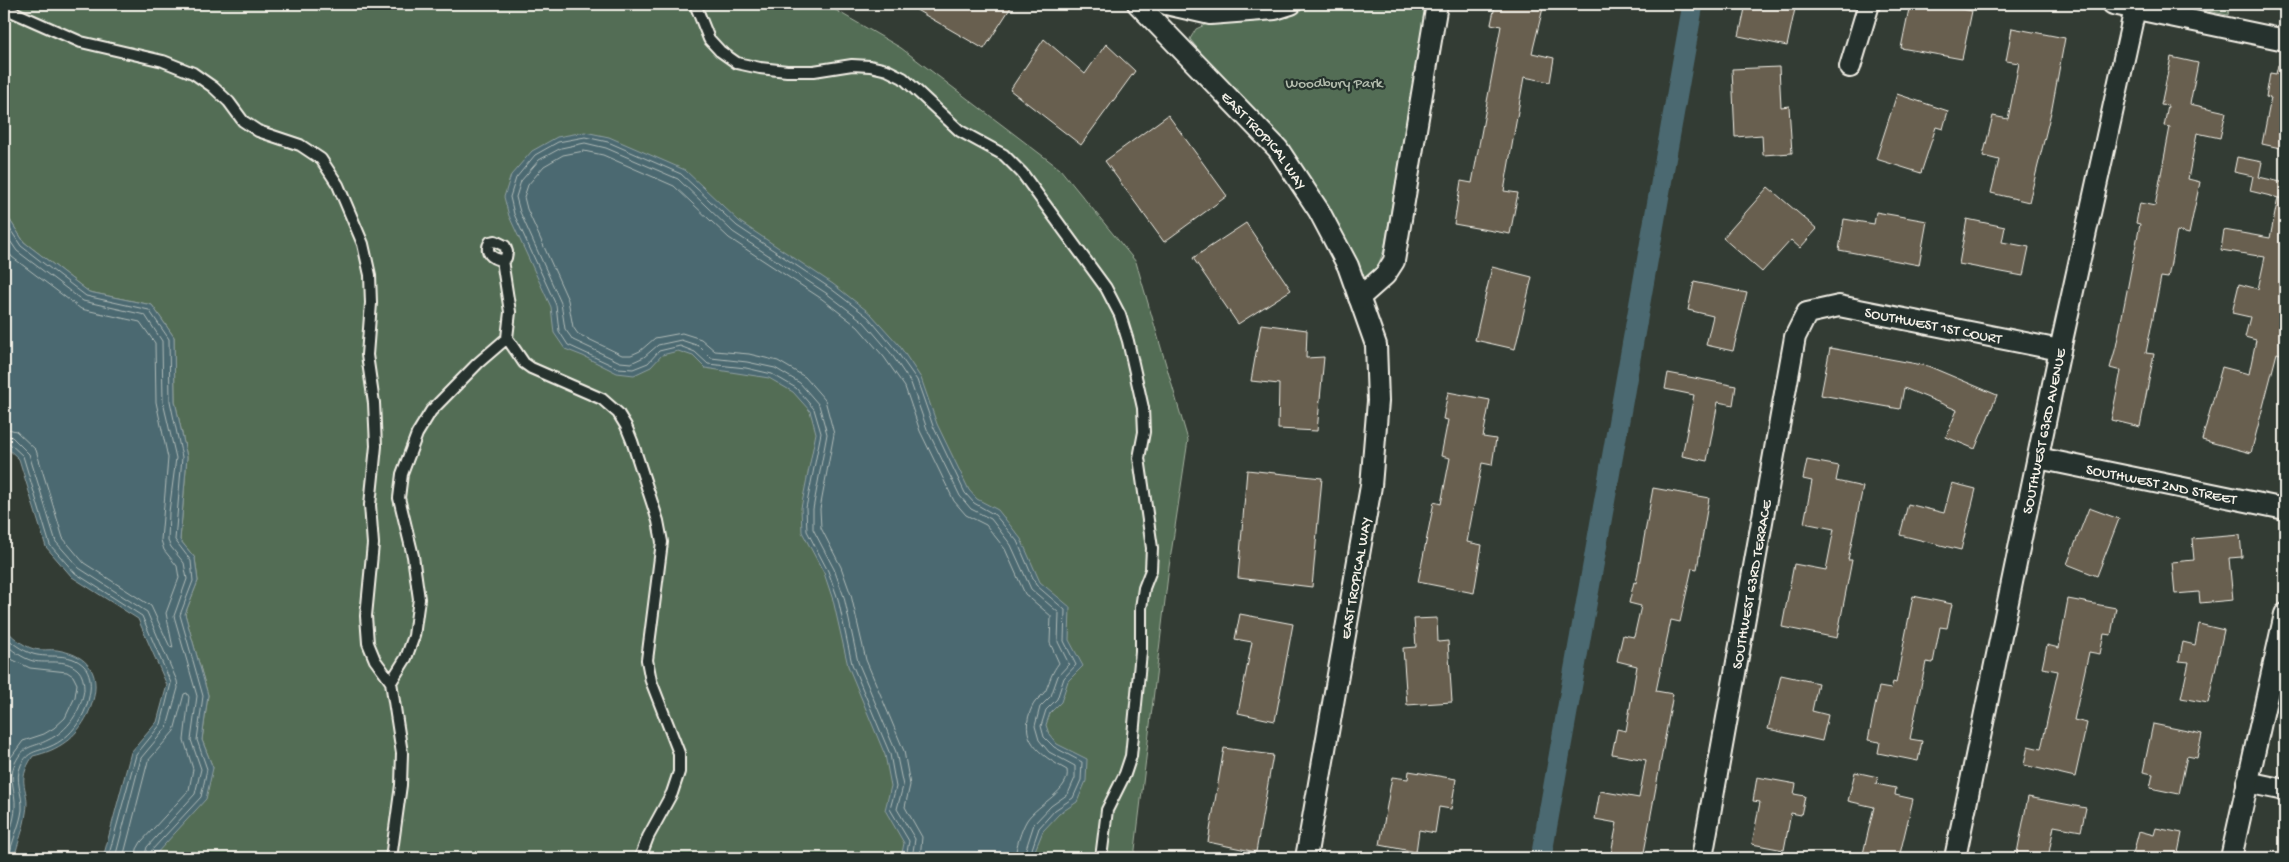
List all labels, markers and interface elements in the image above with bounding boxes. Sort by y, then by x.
park label: Woodbury Park [1286,75,1384,93]
street label: EAST TROPICAL WAY [1216,88,1309,194]
street label: SOUTHWEST 1ST COURT [1863,304,2004,349]
street label: SOUTHWEST 63RD AVENUE [2019,346,2071,516]
street label: SOUTHWEST 2ND STREET [2084,461,2239,510]
street label: SOUTHWEST 63RD TERRACE [1729,498,1777,671]
street label: EAST TROPICAL WAY [1337,516,1377,641]

